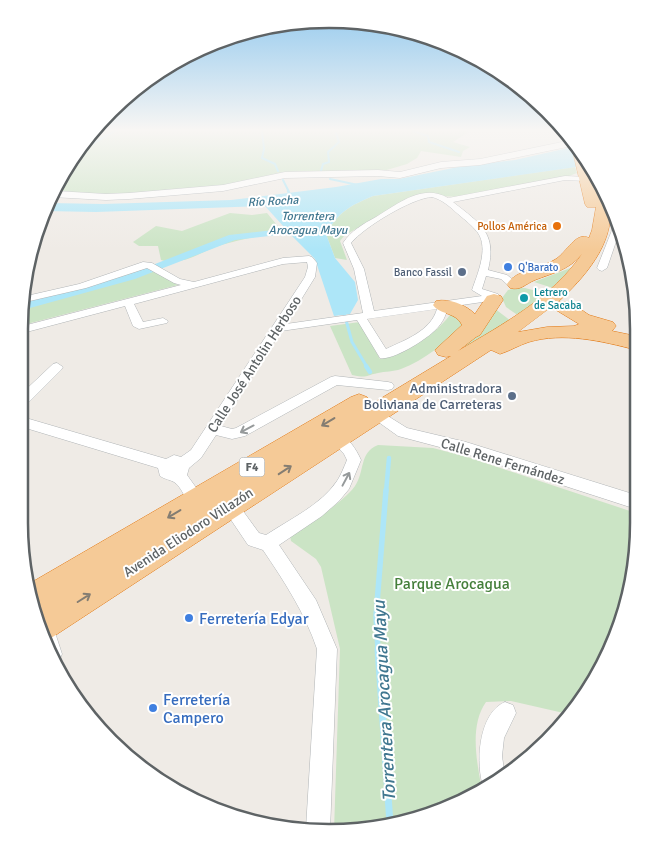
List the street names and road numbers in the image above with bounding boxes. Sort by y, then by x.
street label: Calle José Antolin Herboso [204,293,305,436]
street label: Calle Rene Fernández [439,435,567,488]
road number: F4 [240,458,264,477]
street label: Avenida Eliodoro Villazón [120,484,256,581]

